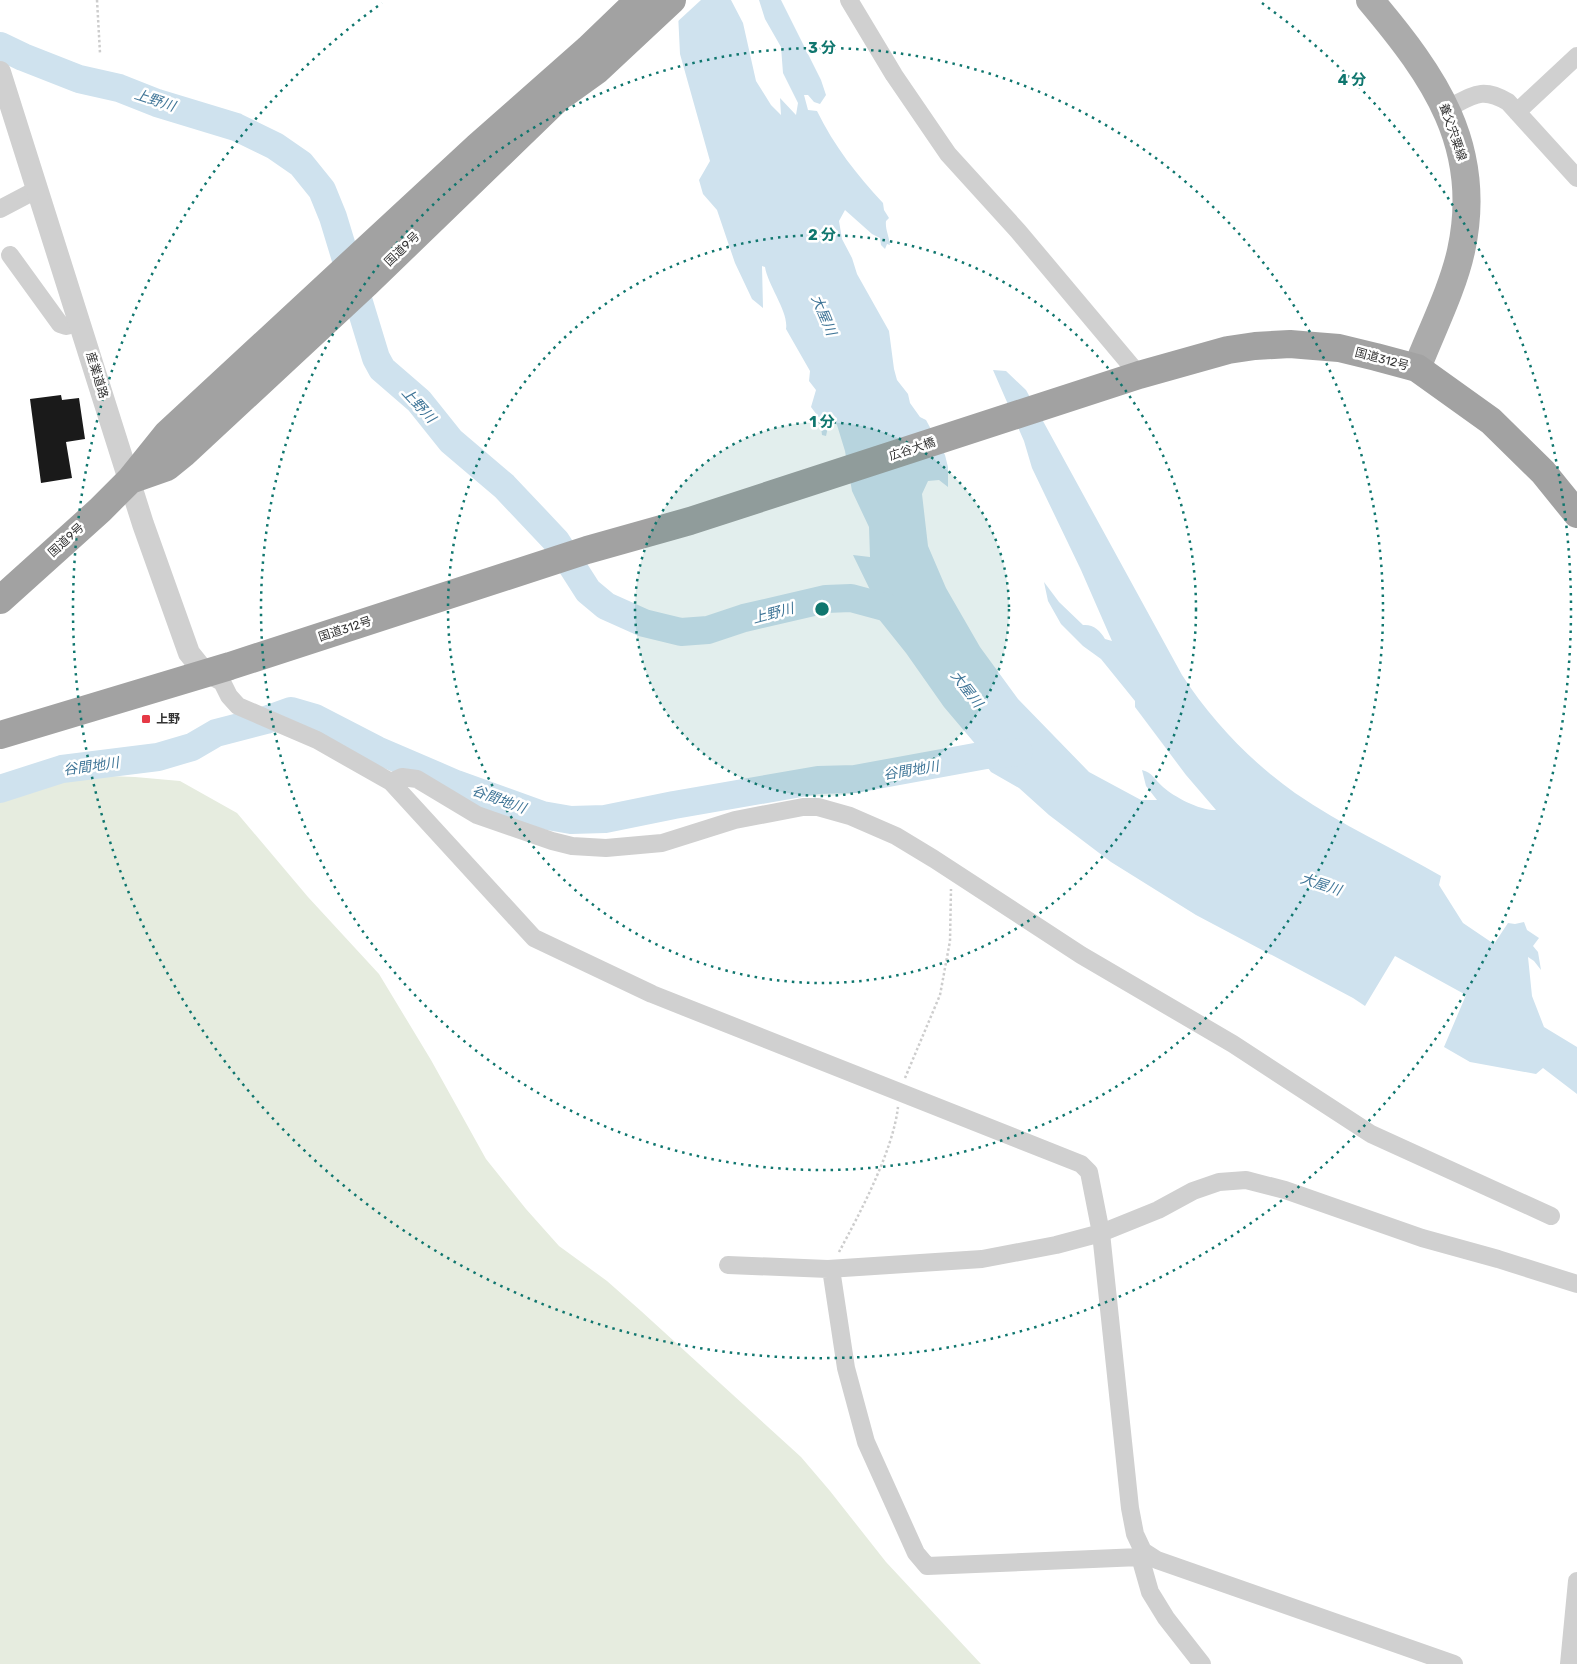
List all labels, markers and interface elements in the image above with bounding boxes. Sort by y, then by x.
text: 3 分 [808,39,836,57]
text: 4 分 [1338,71,1366,89]
water label: 上野川 [132,86,179,116]
street label: 養父宍粟線 [1437,101,1469,163]
text: 2 分 [808,226,836,244]
street label: 国道9号 [382,229,422,269]
water label: 大屋川 [808,293,840,340]
street label: 国道312号 [1354,345,1410,373]
street label: 産業道路 [83,350,111,400]
water label: 上野川 [398,384,441,428]
text: 1 分 [809,413,835,431]
street label: 広谷大橋 [887,435,937,463]
street label: 国道9号 [45,520,87,560]
water label: 上野川 [751,599,798,627]
centre of rings [813,600,831,618]
street label: 国道312号 [317,614,373,644]
water label: 大屋川 [947,668,987,713]
place label: 上野 [156,712,180,726]
marker: 上野 [140,713,152,725]
water label: 谷間地川 [62,754,122,779]
water label: 谷間地川 [882,757,942,783]
water label: 谷間地川 [470,782,530,818]
water label: 大屋川 [1298,870,1345,900]

